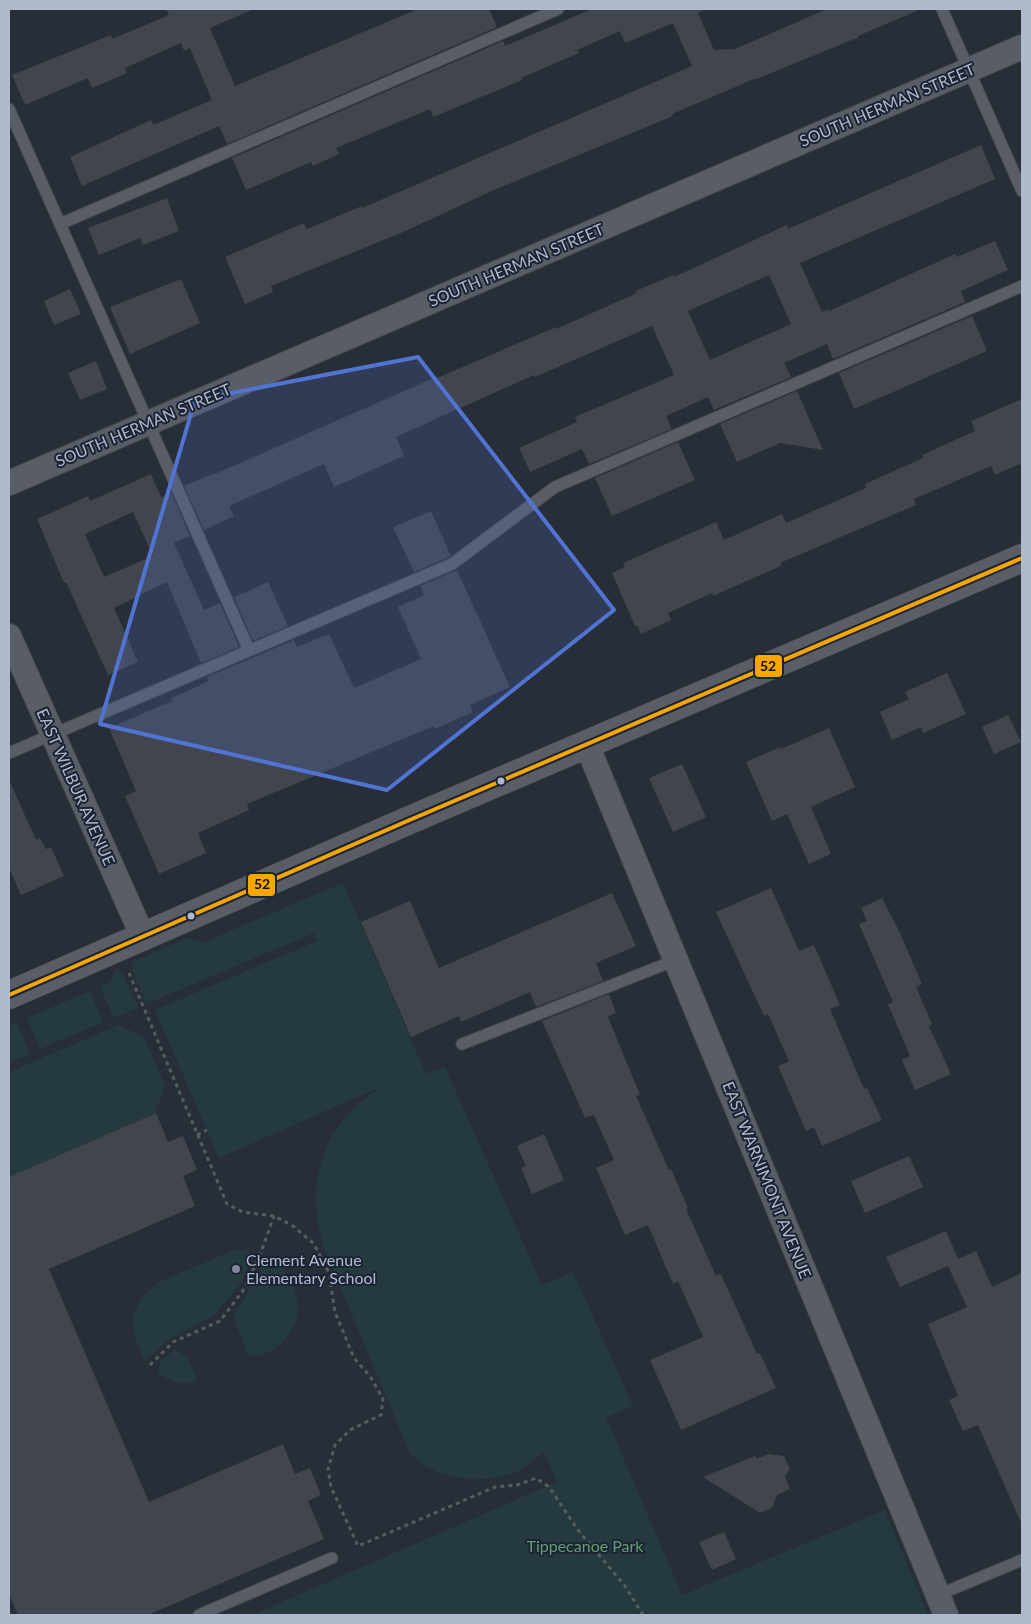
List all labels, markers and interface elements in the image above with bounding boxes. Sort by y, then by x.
street label: SOUTH HERMAN STREET [796,59,978,150]
street label: SOUTH HERMAN STREET [425,219,607,310]
street label: SOUTH HERMAN STREET [52,379,234,470]
line badge: 52 [754,654,783,678]
text: 52 [760,657,776,674]
street label: EAST WILBUR AVENUE [33,705,120,868]
unlabelled marker [496,776,506,786]
line badge: 52 [247,873,276,897]
text: 52 [254,875,270,892]
unlabelled marker [186,911,196,921]
street label: EAST WARNIMONT AVENUE [719,1079,816,1281]
place label: Clement Avenue Elementary School [246,1250,376,1287]
marker: Clement Avenue Elementary School [230,1263,242,1275]
park label: Tippecanoe Park [526,1536,644,1555]

